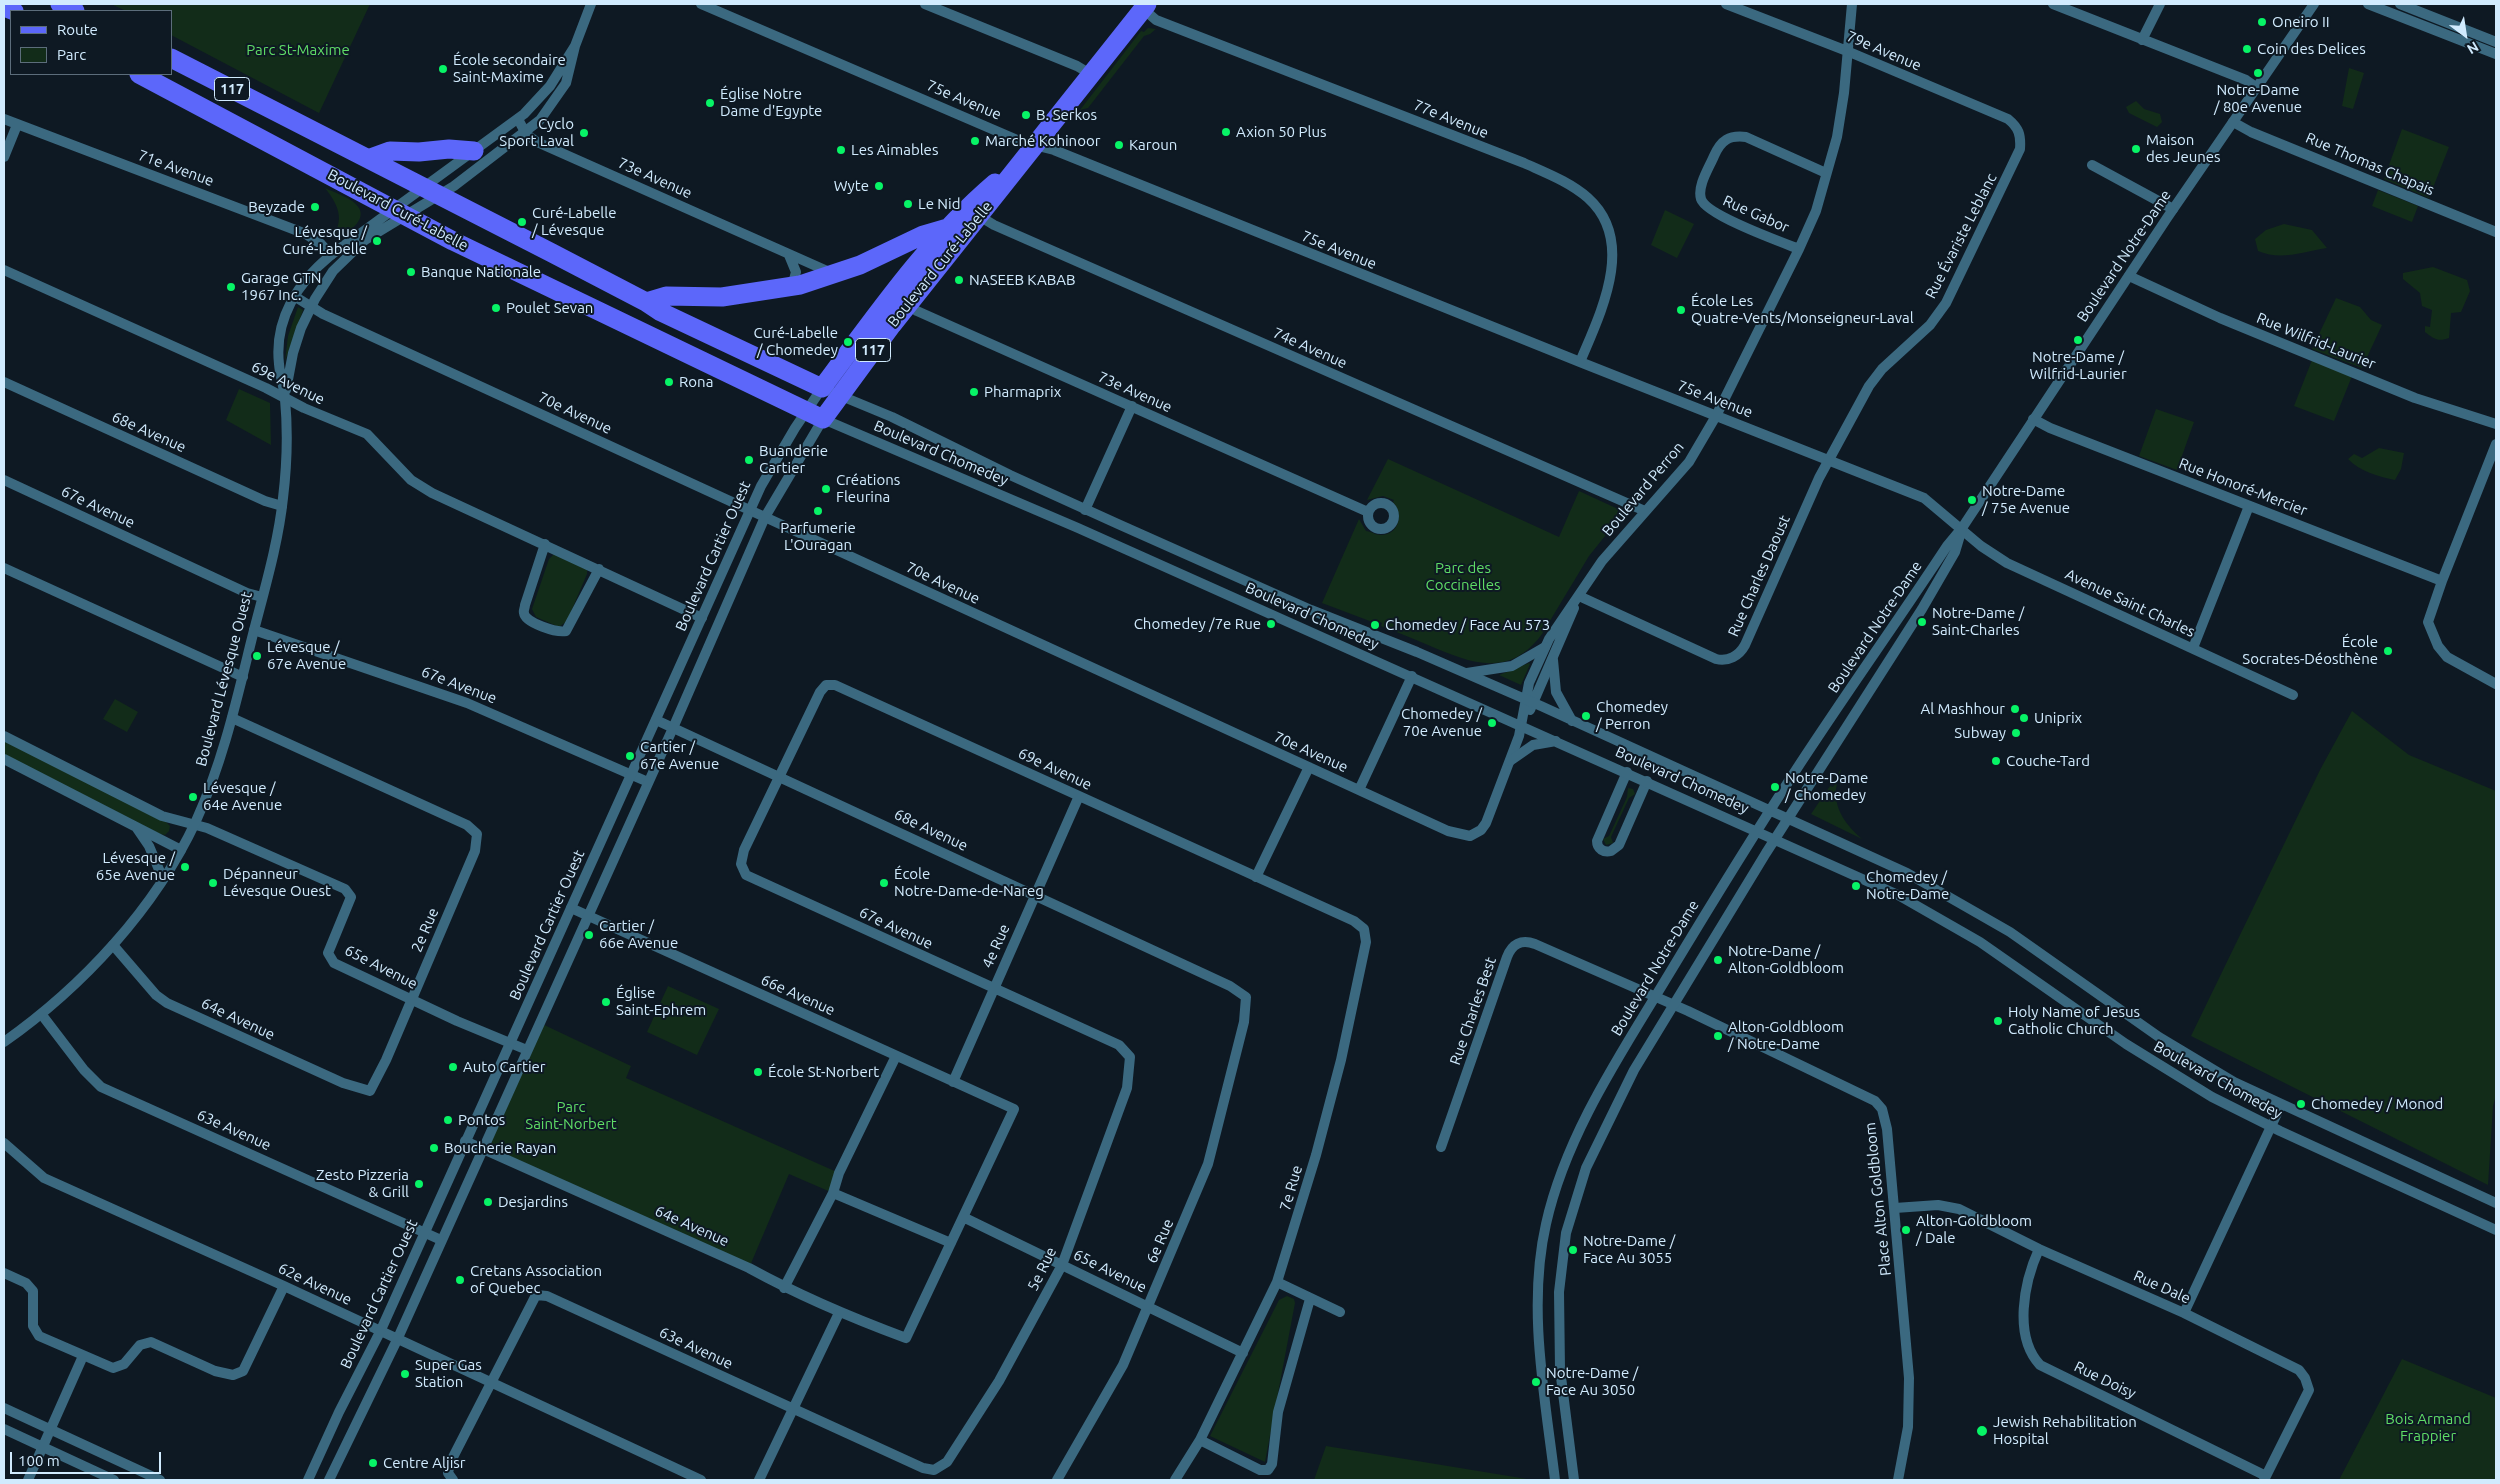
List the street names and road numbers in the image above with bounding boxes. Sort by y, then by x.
street label: 79e Avenue [1844,27,1924,75]
street label: 75e Avenue [924,76,1004,124]
road number: 117 [214,78,250,100]
street label: 77e Avenue [1411,96,1491,142]
street label: Rue Thomas Chapais [2303,129,2437,199]
street label: 71e Avenue [136,146,216,190]
street label: 73e Avenue [615,154,695,202]
street label: Boulevard Curé-Labelle [325,165,471,255]
street label: Rue Évariste Leblanc [1922,170,2000,302]
street label: Boulevard Notre-Dame [2073,187,2175,325]
street label: Rue Gabor [1720,191,1792,237]
street label: Boulevard Curé-Labelle [884,198,996,330]
street label: 75e Avenue [1299,227,1379,273]
street label: Rue Wilfrid-Laurier [2254,309,2378,373]
street label: 74e Avenue [1270,324,1350,372]
road number: 117 [856,338,890,362]
street label: 69e Avenue [248,358,328,408]
street label: 73e Avenue [1095,368,1175,416]
street label: 75e Avenue [1675,376,1755,422]
street label: 70e Avenue [535,388,615,438]
street label: 68e Avenue [109,408,189,456]
street label: Boulevard Chomedey [871,417,1011,489]
street label: Boulevard Perron [1598,438,1688,540]
street label: Rue Honoré-Mercier [2176,454,2310,520]
street label: Boulevard Cartier Ouest [672,478,754,634]
street label: 67e Avenue [58,482,138,532]
street label: Rue Charles Daoust [1724,513,1794,639]
street label: 70e Avenue [903,558,983,608]
street label: Boulevard Notre-Dame [1824,558,1926,696]
street label: Avenue Saint Charles [2062,565,2198,641]
street label: Boulevard Chomedey [1243,578,1381,654]
street label: Boulevard Lévesque Ouest [192,590,256,768]
street label: 67e Avenue [419,662,499,708]
street label: 70e Avenue [1271,728,1351,776]
street label: Boulevard Chomedey [1613,742,1751,818]
street label: 69e Avenue [1015,744,1095,794]
street label: 68e Avenue [891,805,971,855]
street label: Boulevard Cartier Ouest [506,847,588,1003]
street label: Boulevard Notre-Dame [1607,897,1703,1039]
street label: 67e Avenue [856,903,936,953]
street label: 2e Rue [408,905,442,955]
street label: 4e Rue [978,921,1014,971]
street label: 65e Avenue [342,941,420,993]
street label: Rue Charles Best [1446,955,1500,1067]
street label: 66e Avenue [758,971,838,1019]
street label: 64e Avenue [198,994,278,1044]
street label: Boulevard Chomedey [2151,1037,2285,1123]
street label: 63e Avenue [194,1106,274,1154]
street label: Place Alton Goldbloom [1861,1121,1895,1277]
street label: 7e Rue [1276,1163,1306,1213]
street label: 64e Avenue [652,1202,732,1250]
street label: 6e Rue [1143,1216,1177,1266]
street label: Boulevard Cartier Ouest [337,1217,421,1371]
street label: 5e Rue [1024,1244,1060,1294]
street label: 65e Avenue [1070,1246,1150,1296]
street label: 62e Avenue [275,1259,355,1309]
street label: Rue Dale [2131,1267,2193,1307]
street label: 63e Avenue [656,1323,736,1373]
street label: Rue Doisy [2071,1357,2139,1403]

